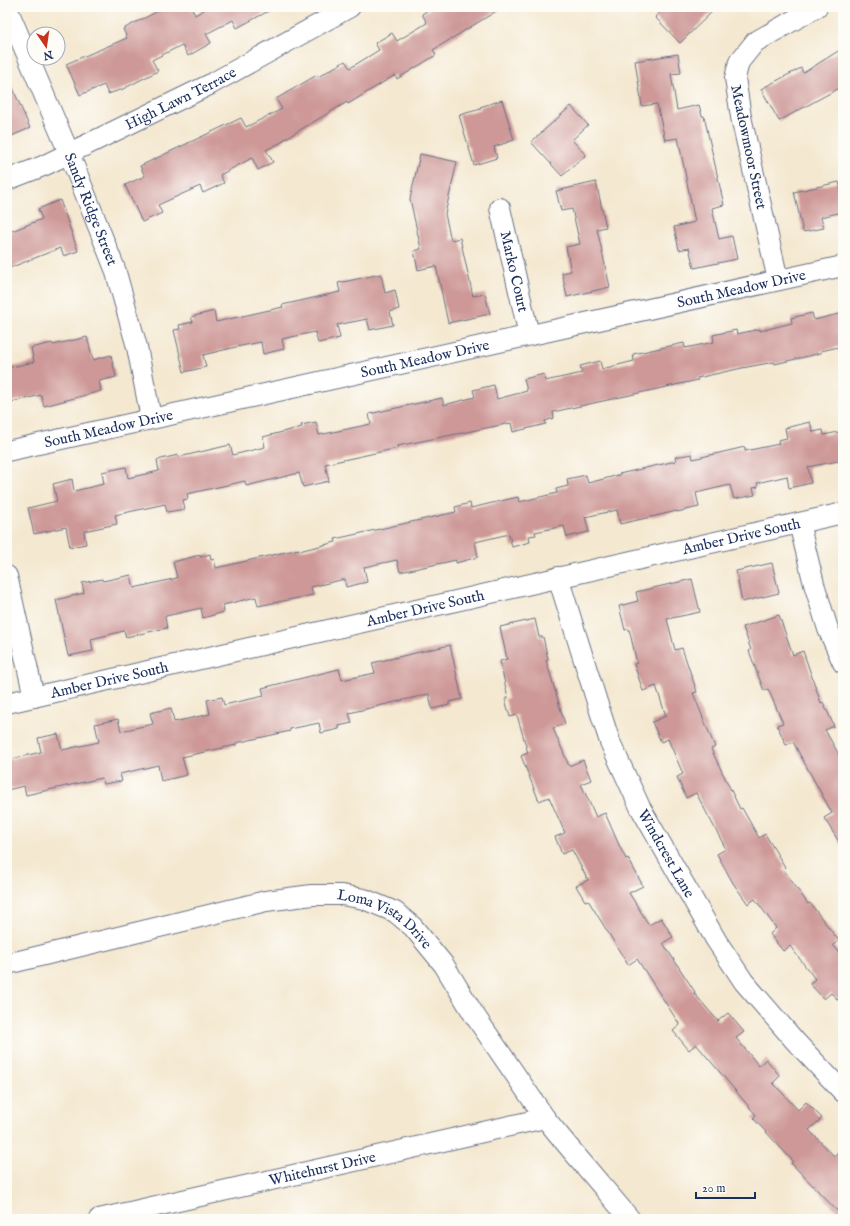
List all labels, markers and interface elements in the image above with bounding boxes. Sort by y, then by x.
north arrow [26,26,66,66]
text: N [41,47,55,63]
street label: High Lawn Terrace [122,63,240,134]
street label: Meadowmoor Street [726,83,771,211]
street label: Sandy Ridge Street [60,150,122,268]
street label: Marko Court [496,229,532,314]
street label: South Meadow Drive [675,266,808,312]
street label: South Meadow Drive [359,336,491,382]
street label: South Meadow Drive [42,406,175,452]
street label: Amber Drive South [680,514,802,559]
street label: Amber Drive South [364,586,486,631]
street label: Amber Drive South [48,658,170,703]
street label: Windcrest Lane [633,806,699,901]
street label: Loma Vista Drive [336,885,436,953]
street label: Whitehurst Drive [267,1148,378,1190]
scale bar [696,1174,755,1200]
text: 20 m [702,1181,725,1196]

